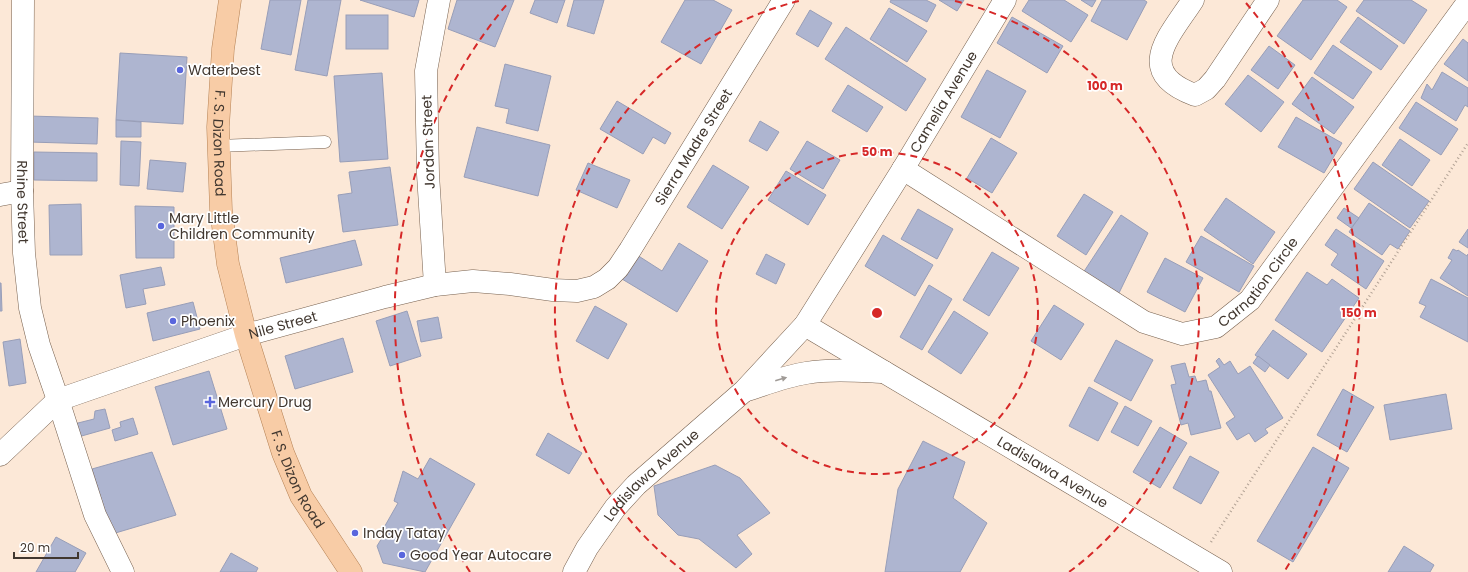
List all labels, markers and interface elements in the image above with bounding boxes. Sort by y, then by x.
street label: Camelia Avenue [905,47,982,157]
place label: Waterbest [188,60,261,80]
marker: Waterbest [175,65,185,75]
text: 100 m [1087,77,1123,94]
street label: Sierra Madre Street [650,85,737,209]
street label: F. S. Dizon Road [208,90,231,197]
street label: Jordan Street [416,95,440,189]
text: 50 m [862,143,893,160]
street label: Rhine Street [12,160,34,244]
place label: Mary Little Children Community [169,208,315,244]
marker: Mary Little Children Community [156,221,166,231]
street label: Carnation Circle [1214,233,1303,332]
text: 150 m [1341,304,1377,321]
street label: Nile Street [246,306,319,344]
centre of rings [870,306,884,320]
place label: Phoenix [181,311,235,331]
marker: Phoenix [168,316,178,326]
one-way arrow [775,376,787,382]
place label: Mercury Drug [218,392,312,412]
marker: Mercury Drug [205,397,215,407]
street label: Ladislawa Avenue [599,424,704,525]
street label: F. S. Dizon Road [266,428,329,532]
street label: Ladislawa Avenue [993,431,1112,513]
place label: Inday Tatay [363,523,446,543]
marker: Inday Tatay [350,528,360,538]
scale bar [14,534,78,560]
text: 20 m [20,539,50,556]
place label: Good Year Autocare [410,545,552,565]
marker: Good Year Autocare [397,550,407,560]

